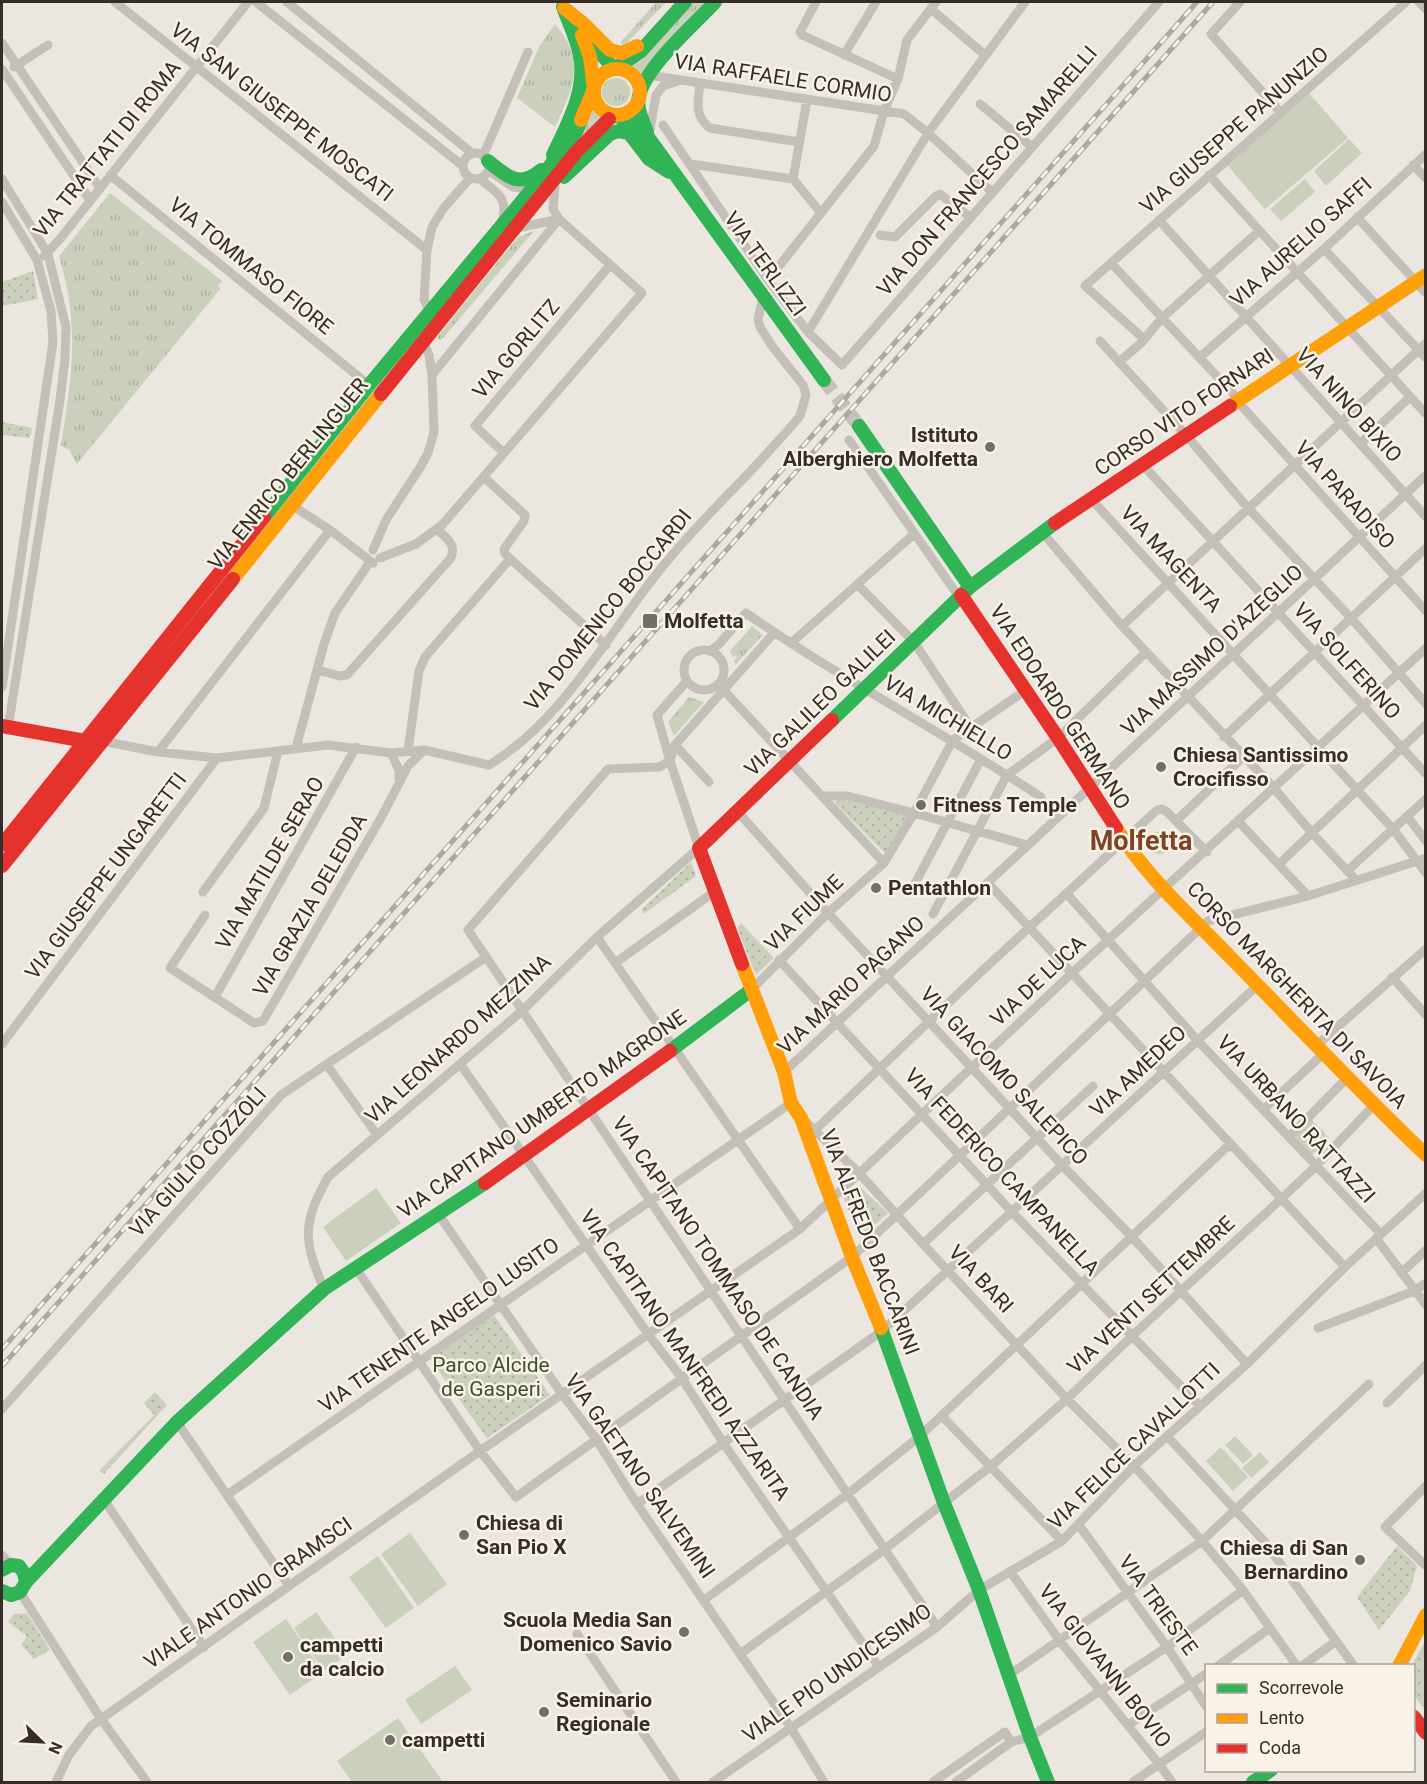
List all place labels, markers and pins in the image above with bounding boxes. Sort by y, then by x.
place label: Istituto Alberghiero Molfetta [783,423,978,471]
marker: Istituto Alberghiero Molfetta [983,440,997,454]
place label: Molfetta [664,609,744,633]
marker: Molfetta [641,612,659,630]
place label: Chiesa Santissimo Crocifisso [1173,743,1349,791]
marker: Chiesa Santissimo Crocifisso [1154,760,1168,774]
place label: Fitness Temple [933,793,1077,817]
marker: Fitness Temple [914,798,928,812]
place label: Pentathlon [888,876,991,900]
marker: Pentathlon [869,881,883,895]
place label: Chiesa di San Pio X [476,1511,567,1559]
marker: Chiesa di San Pio X [457,1528,471,1542]
place label: Chiesa di San Bernardino [1220,1536,1348,1584]
marker: Chiesa di San Bernardino [1353,1553,1367,1567]
place label: Scuola Media San Domenico Savio [503,1608,672,1656]
marker: Scuola Media San Domenico Savio [677,1625,691,1639]
place label: campetti da calcio [300,1633,385,1681]
marker: campetti da calcio [281,1650,295,1664]
place label: Seminario Regionale [556,1688,652,1736]
marker: Seminario Regionale [537,1705,551,1719]
place label: campetti [402,1728,485,1752]
marker: campetti [383,1733,397,1747]

